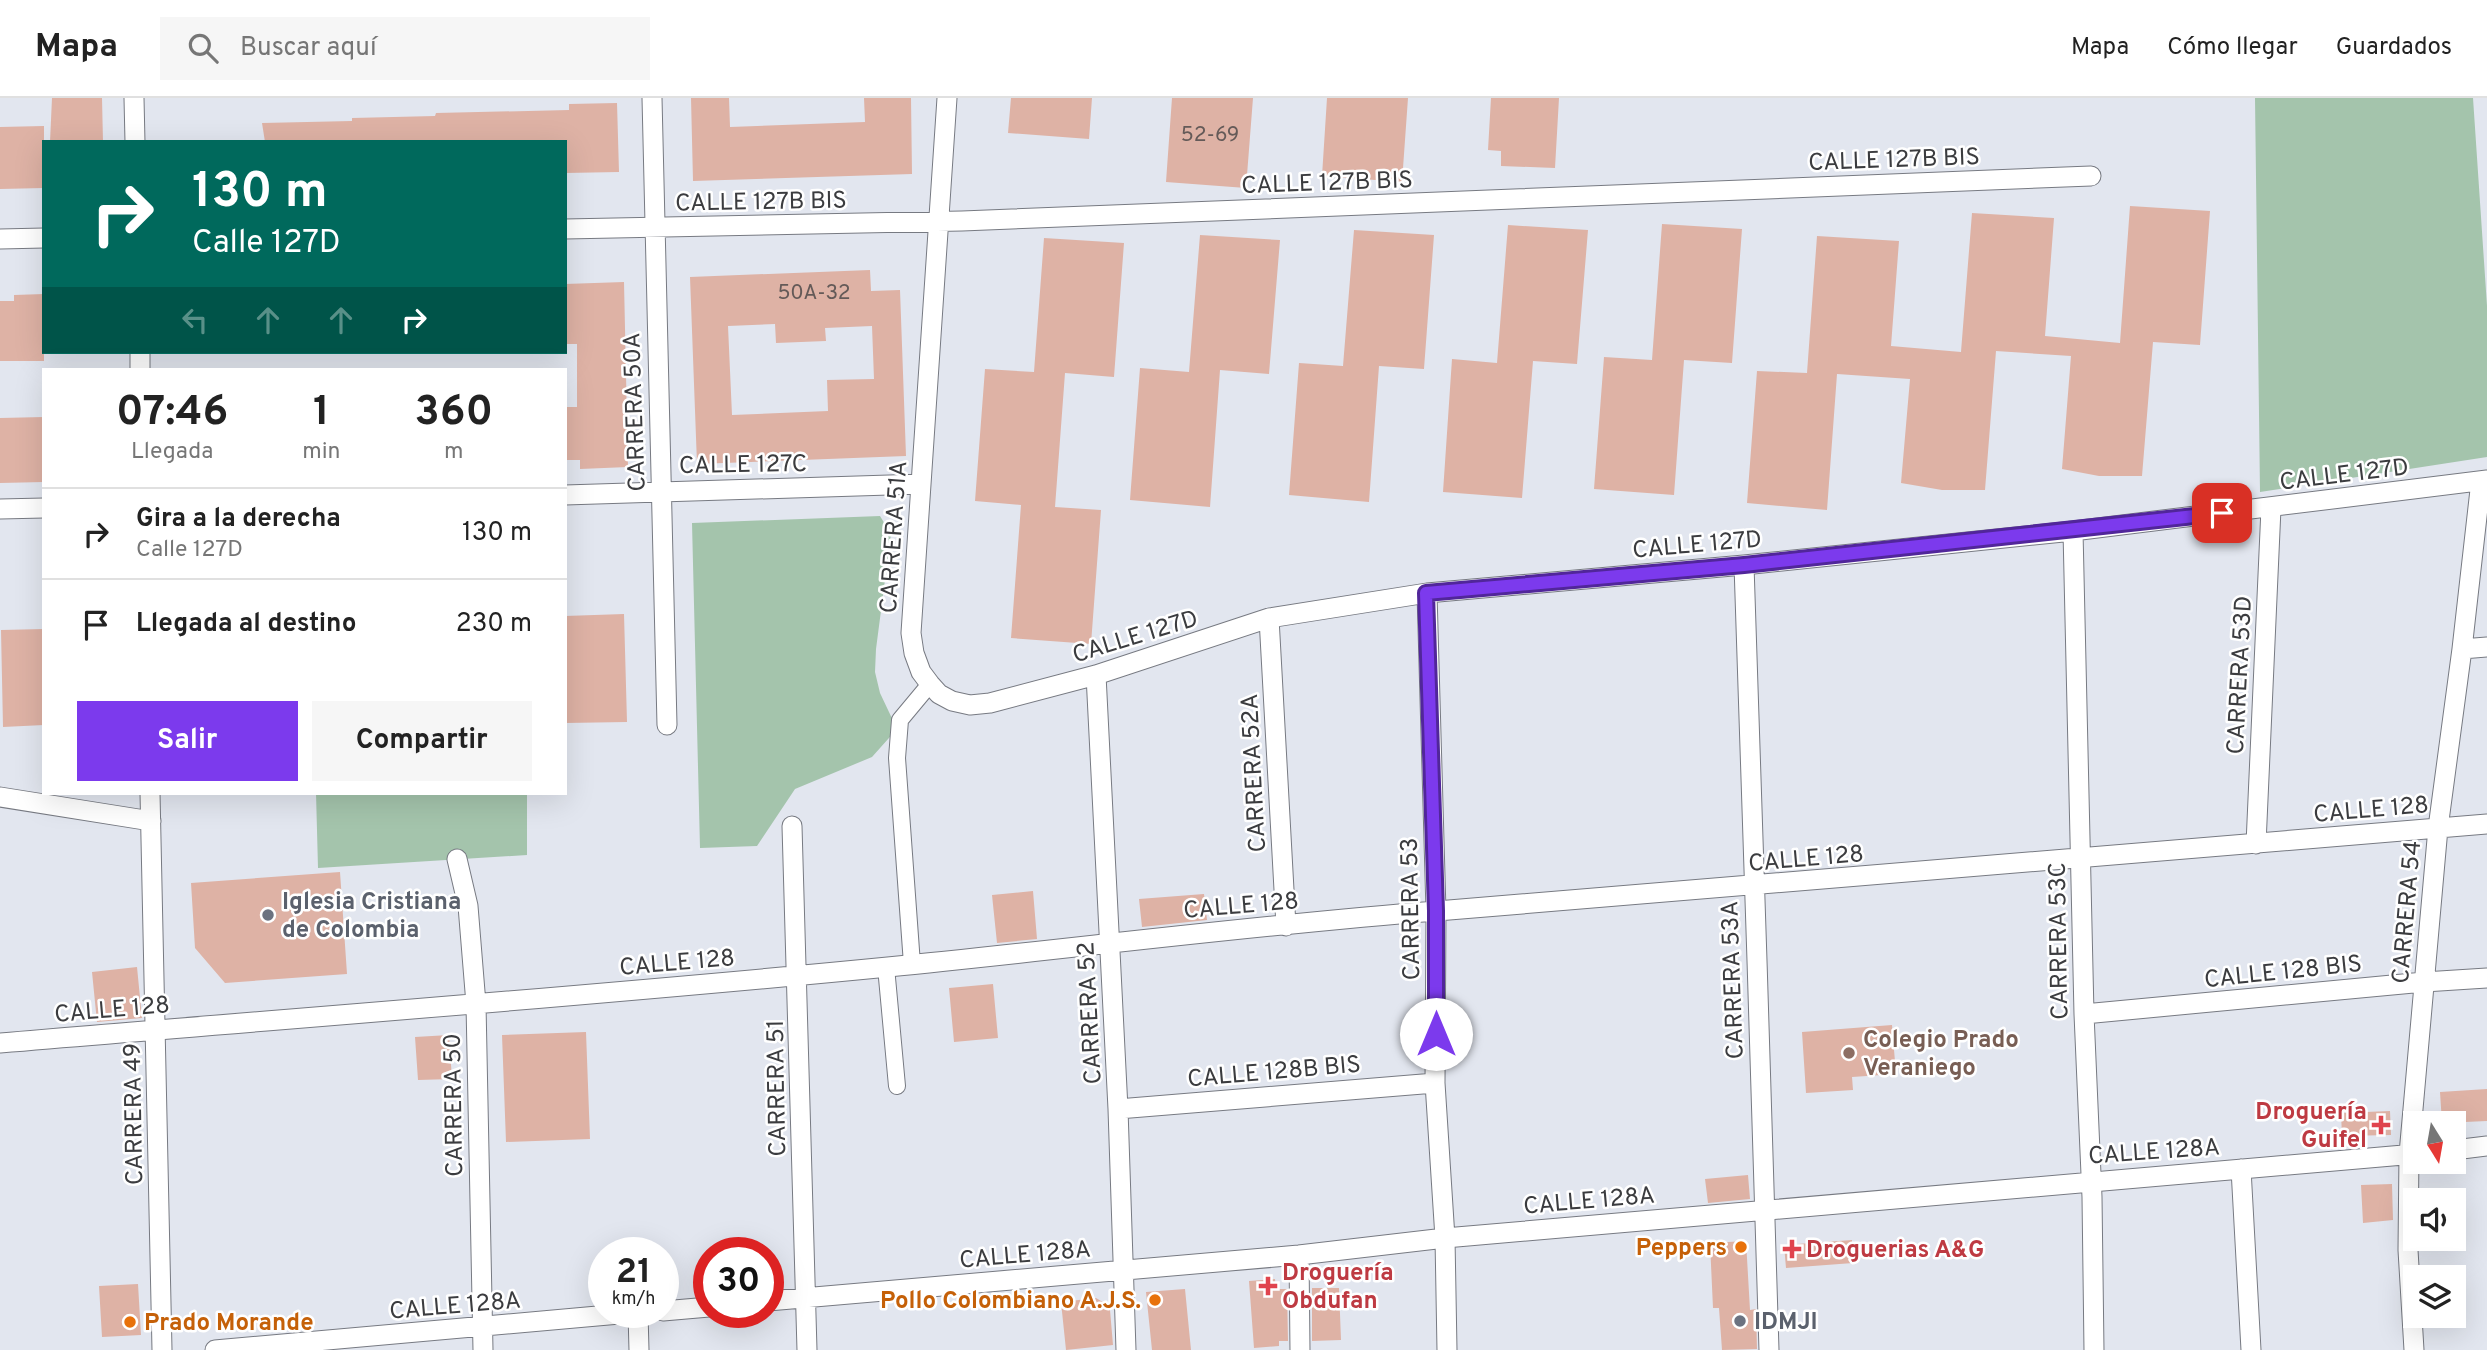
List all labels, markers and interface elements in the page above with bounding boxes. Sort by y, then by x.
search box [160,17,650,80]
text: Mapa [35,27,118,69]
icon: search [184,29,222,67]
text: Buscar aquí [240,32,377,65]
text: Mapa [2071,33,2129,63]
text: Cómo llegar [2167,33,2298,63]
text: Guardados [2336,33,2452,63]
house number: 52-69 [1181,122,1239,149]
street label: CALLE 127B BIS [1808,143,1980,179]
text: 130 m [192,163,328,225]
street label: CALLE 127B BIS [1241,166,1413,202]
icon: right [77,168,168,259]
street label: CALLE 127B BIS [675,187,847,219]
text: Calle 127D [192,224,341,264]
house number: 50A-32 [777,280,851,307]
icon: left [176,301,214,339]
icon: ahead [249,301,287,339]
icon: ahead [322,301,360,339]
icon: right [395,301,433,339]
street label: CARRERA 50A [618,332,654,492]
text: 07:46 [116,387,228,440]
text: 1 [313,387,330,440]
text: 360 [414,387,493,440]
text: Llegada [131,438,213,467]
text: min [302,438,341,467]
text: m [444,438,464,467]
street label: CALLE 127C [679,450,807,482]
street label: CALLE 127D [2278,453,2411,499]
street label: CARRERA 51A [875,460,915,614]
pin [2192,483,2252,543]
icon: arrive [2203,494,2241,532]
text: Gira a la derecha [136,503,341,536]
icon: right [77,515,115,553]
text: 130 m [462,517,532,550]
street label: CALLE 127D [1631,525,1763,567]
text: Calle 127D [136,536,243,565]
street label: CARRERA 53D [2222,595,2260,755]
street label: CALLE 127D [1069,605,1202,671]
icon: arrive [77,606,115,644]
text: Llegada al destino [136,608,356,641]
text: 230 m [456,608,532,641]
street label: CARRERA 52A [1236,693,1274,853]
button: Salir [77,701,298,781]
button: Compartir [312,701,532,781]
street label: CALLE 128 [2312,791,2430,831]
street label: CARRERA 53 [1396,837,1428,981]
street label: CARRERA 54 [2387,839,2429,985]
street label: CALLE 128 [1747,840,1865,880]
street label: CARRERA 53C [2044,862,2076,1020]
street label: CALLE 128 [1182,887,1300,927]
place label: Iglesia Cristiana de Colombia [282,888,461,946]
street label: CARRERA 53A [1716,900,1752,1060]
marker: Iglesia Cristiana de Colombia [260,907,276,923]
street label: CARRERA 52 [1072,941,1110,1085]
street label: CALLE 128 [618,944,736,984]
street label: CALLE 128 BIS [2203,950,2364,996]
street label: CALLE 128 [53,991,171,1031]
position arrow [1399,997,1473,1071]
street label: CARRERA 51 [762,1019,794,1157]
place label: Colegio Prado Veraniego [1863,1026,2019,1084]
street label: CARRERA 50 [439,1033,471,1177]
street label: CARRERA 49 [119,1043,151,1185]
marker: Colegio Prado Veraniego [1841,1045,1857,1061]
street label: CALLE 128B BIS [1186,1050,1362,1096]
place label: Droguería Guifel [2255,1098,2367,1156]
north arrow [2403,1111,2466,1174]
map controls [2403,1111,2466,1328]
marker: Droguería Guifel [2373,1117,2389,1133]
street label: CALLE 128A [2087,1133,2221,1173]
street label: CALLE 128A [1522,1181,1656,1223]
button: sound [2403,1188,2466,1251]
place label: Peppers [1636,1234,1727,1264]
street label: CALLE 128A [958,1235,1092,1277]
place label: Droguerias A&G [1806,1236,1984,1266]
speed limit sign: 30 [693,1237,784,1328]
marker: Peppers [1733,1239,1749,1255]
marker: Droguerias A&G [1784,1241,1800,1257]
text: 21 [616,1251,651,1295]
place label: Droguería Obdufan [1282,1259,1394,1317]
button: layers [2403,1265,2466,1328]
marker: Droguería Obdufan [1260,1278,1276,1294]
street label: CALLE 128A [388,1286,522,1328]
place label: Pollo Colombiano A.J.S. [880,1287,1141,1317]
text: km/h [612,1288,655,1311]
marker: Pollo Colombiano A.J.S. [1147,1292,1163,1308]
place label: IDMJI [1754,1308,1818,1338]
place label: Prado Morande [144,1309,314,1339]
marker: IDMJI [1732,1313,1748,1329]
marker: Prado Morande [122,1314,138,1330]

